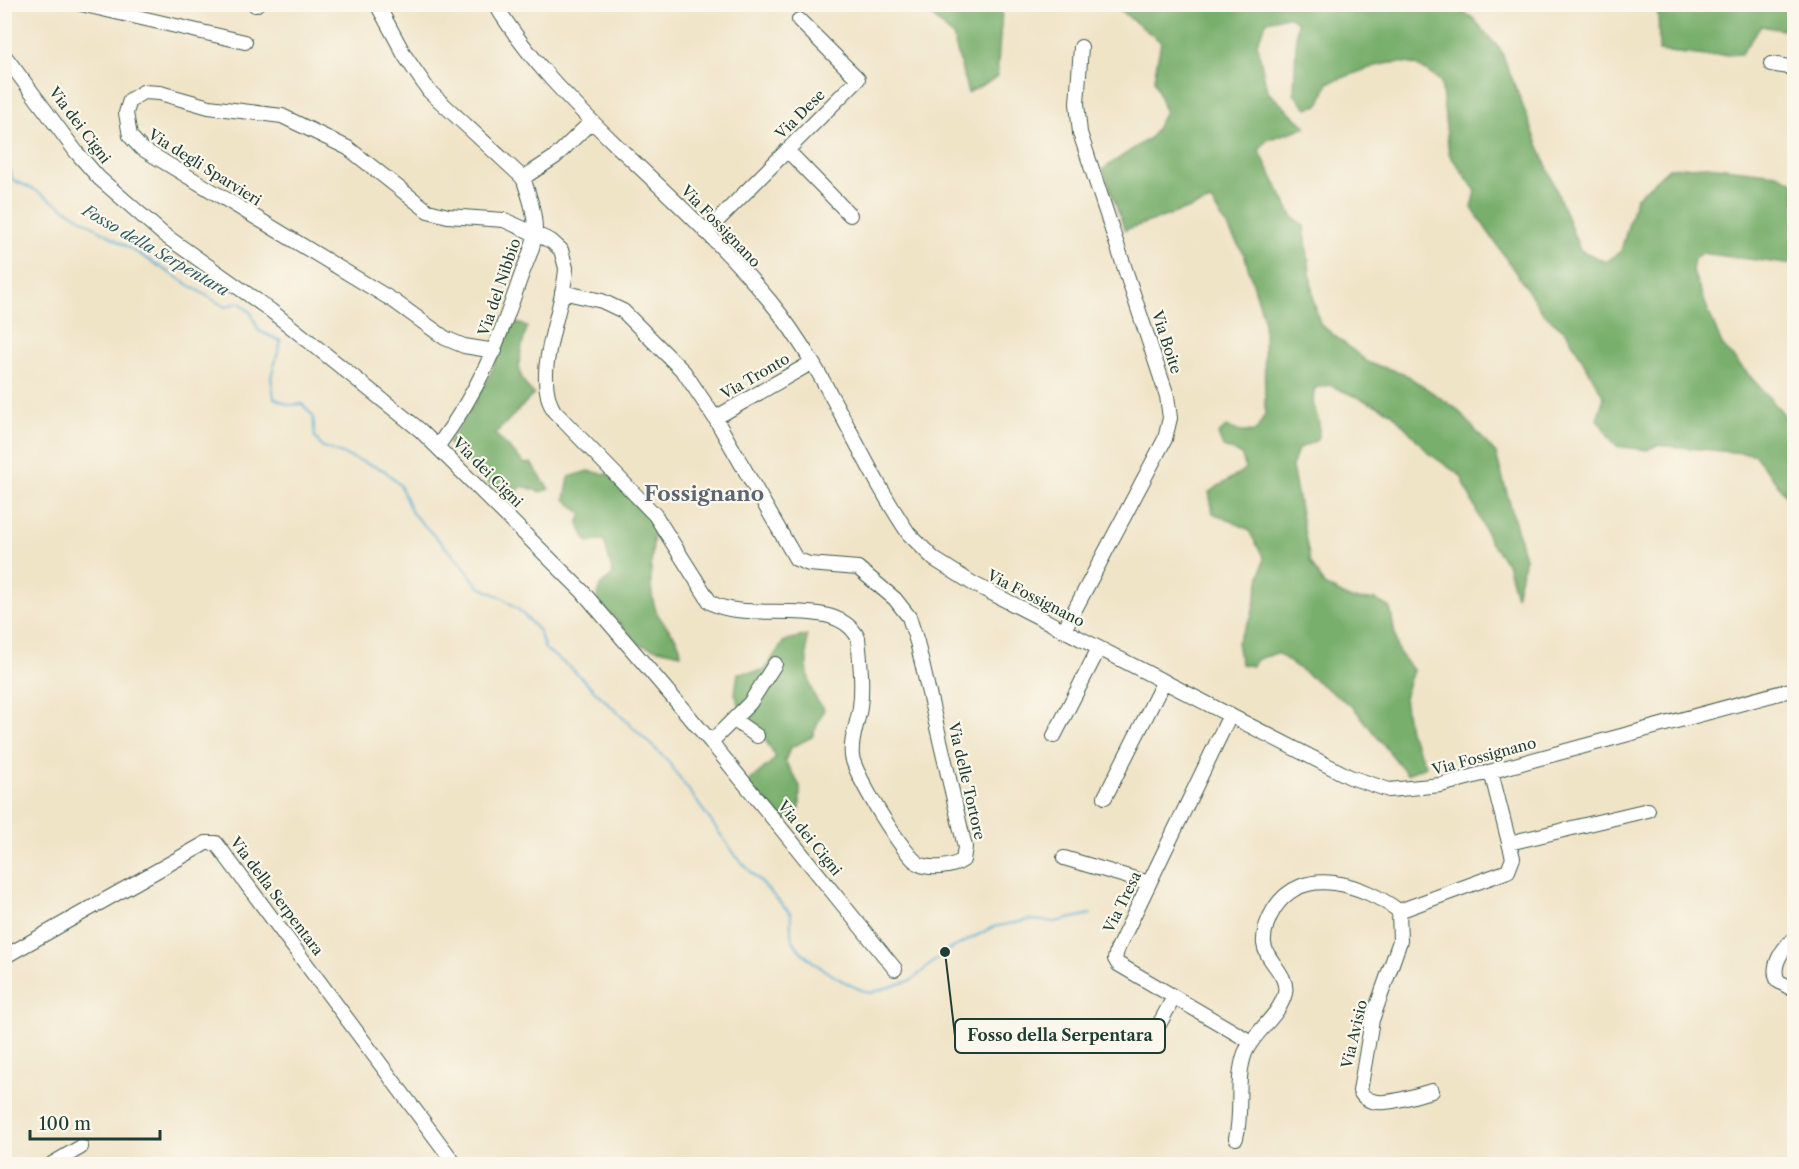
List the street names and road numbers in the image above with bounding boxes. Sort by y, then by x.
street label: Via dei Cigni [44,82,115,167]
street label: Via Dese [770,85,829,144]
street label: Via degli Sparvieri [144,124,265,210]
street label: Via Fossignano [676,180,765,271]
street label: Via del Nibbio [473,236,525,339]
street label: Via Boite [1148,307,1186,376]
street label: Via Tronto [716,349,793,404]
street label: Via dei Cigni [448,432,527,511]
street label: Via Fossignano [983,565,1088,631]
street label: Via delle Tortore [944,719,990,842]
street label: Via Fossignano [1429,733,1538,779]
street label: Via dei Cigni [773,796,846,880]
street label: Via della Serpentara [226,832,328,959]
street label: Via Tresa [1099,868,1145,937]
street label: Via Avisio [1337,998,1371,1071]

